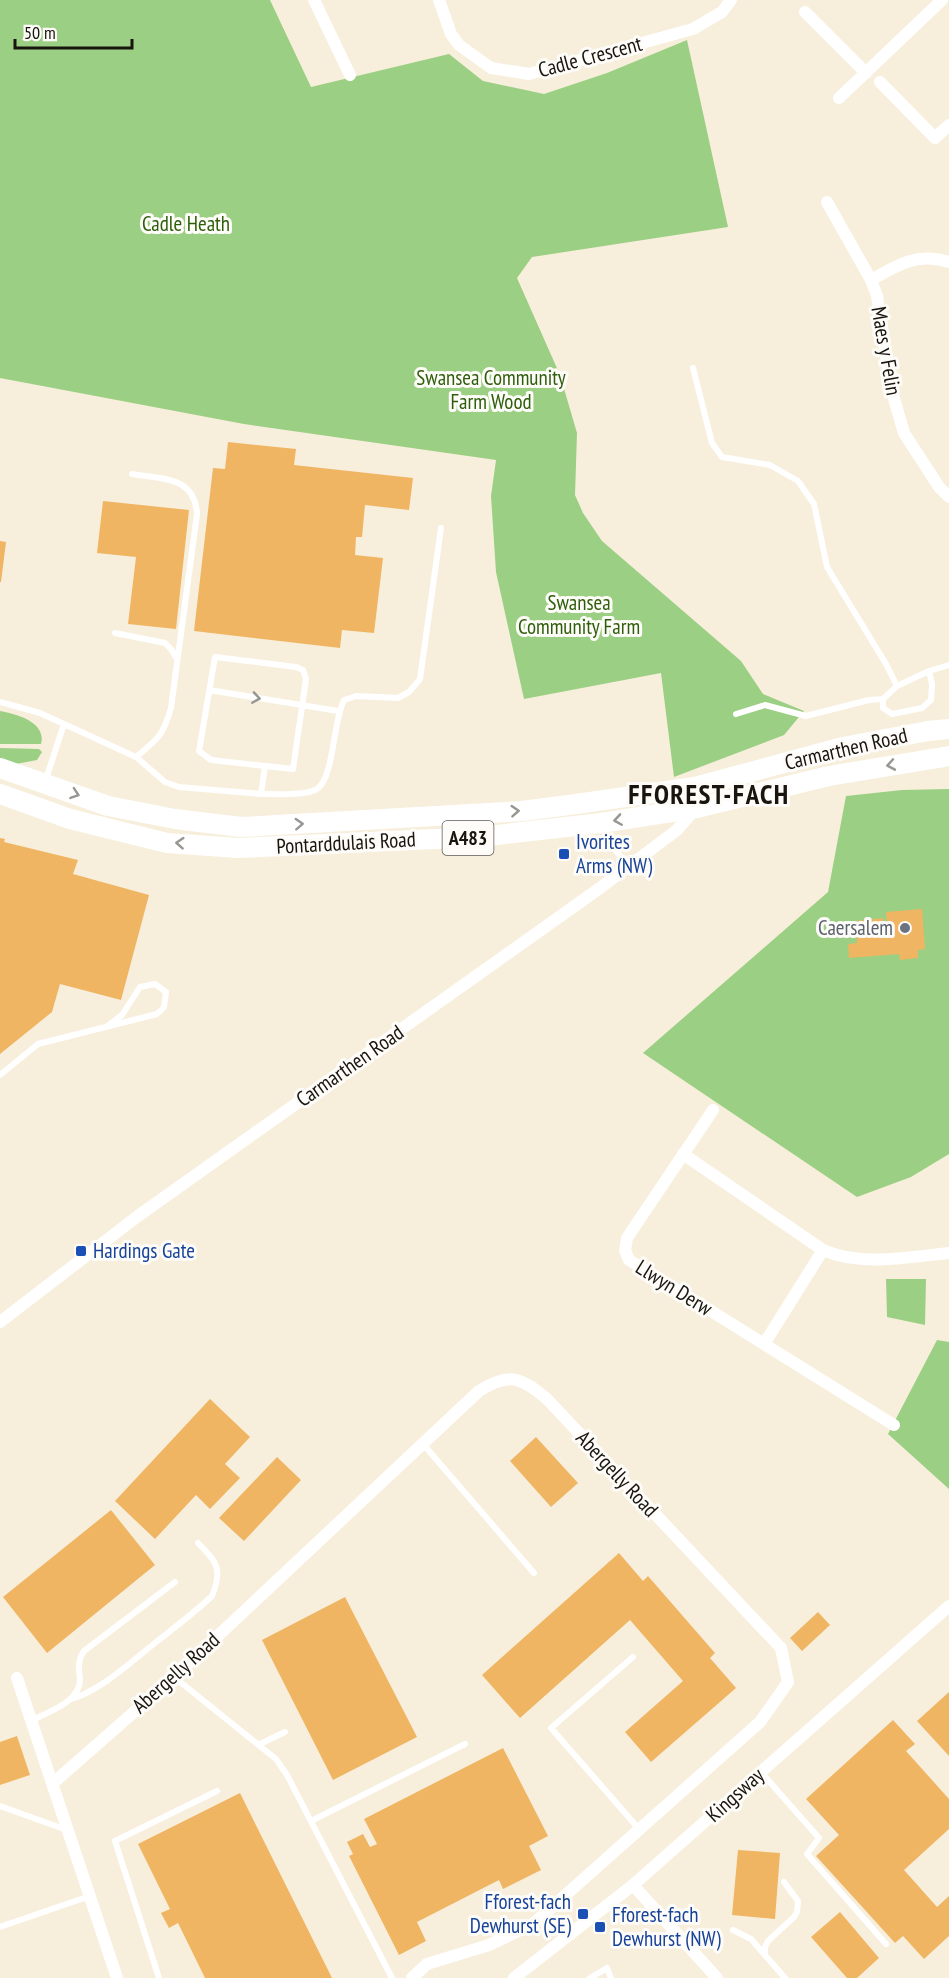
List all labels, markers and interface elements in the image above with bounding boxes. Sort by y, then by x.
scale bar [15,12,132,50]
text: 50 m [24,21,56,44]
street label: Cadle Crescent [535,30,645,83]
park label: Cadle Heath [142,210,230,237]
street label: Maes y Felin [865,304,908,397]
park label: Swansea Community Farm Wood [416,364,566,415]
park label: Swansea Community Farm [518,589,640,640]
one-way arrow [251,691,260,703]
street label: Carmarthen Road [782,721,910,776]
one-way arrow [887,758,897,771]
district label: FFOREST-FACH [628,777,790,811]
one-way arrow [69,787,80,800]
one-way arrow [510,805,519,818]
one-way arrow [614,813,623,825]
one-way arrow [294,817,303,830]
road number: A483 [442,821,494,855]
street label: Pontarddulais Road [276,825,416,860]
place label: Ivorites Arms (NW) [576,828,652,879]
one-way arrow [175,837,184,850]
marker: Ivorites Arms (NW) [557,847,571,861]
place label: Caersalem [818,914,893,941]
marker: Caersalem [898,921,912,935]
street label: Carmarthen Road [291,1019,409,1113]
place label: Hardings Gate [93,1237,195,1264]
marker: Hardings Gate [74,1244,88,1258]
street label: Llwyn Derw [631,1253,718,1322]
street label: Abergelly Road [570,1425,664,1523]
street label: Abergelly Road [126,1626,225,1719]
street label: Kingsway [700,1761,769,1828]
place label: Fforest-fach Dewhurst (SE) [470,1888,571,1939]
place label: Fforest-fach Dewhurst (NW) [612,1901,721,1952]
marker: Fforest-fach Dewhurst (SE) [576,1907,590,1921]
marker: Fforest-fach Dewhurst (NW) [593,1920,607,1934]

